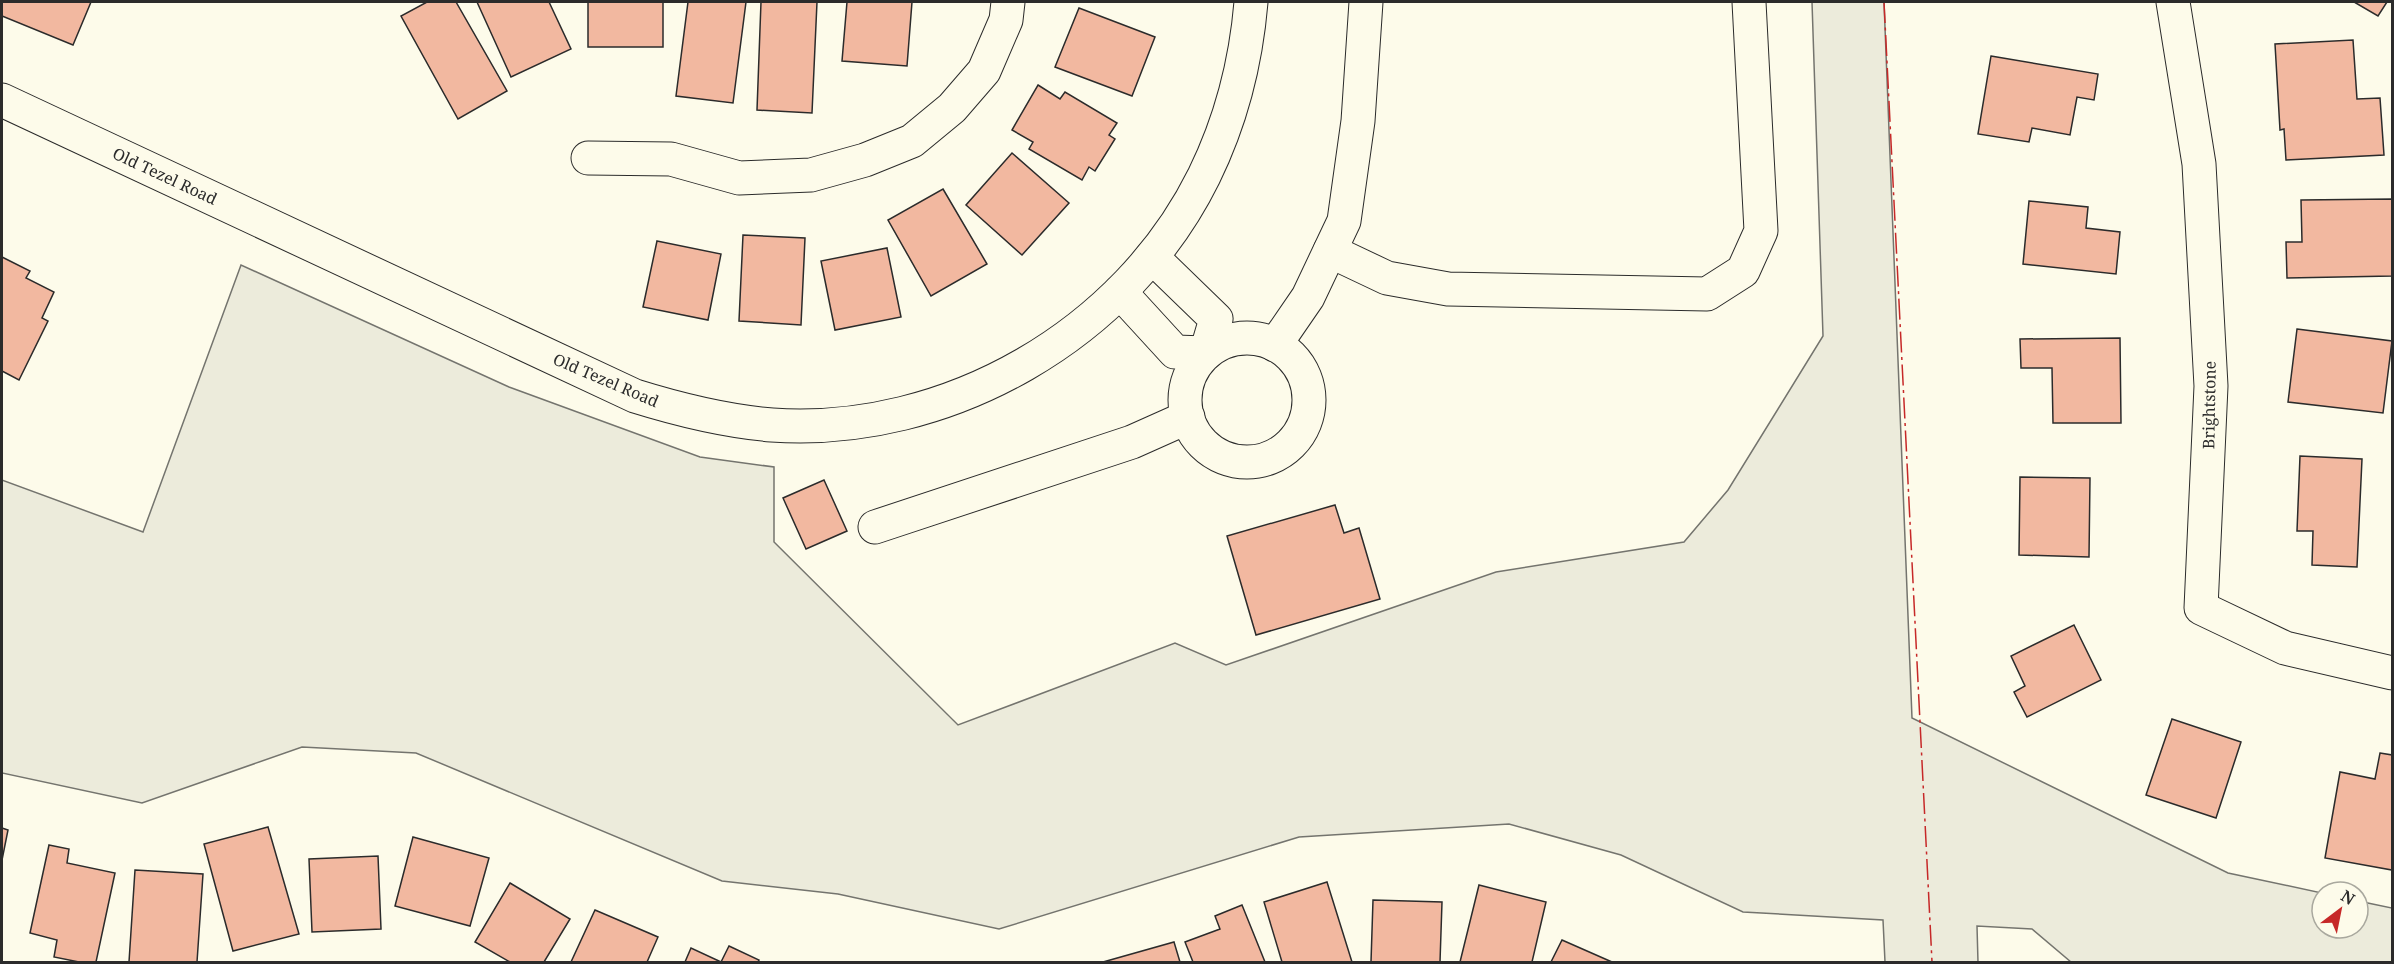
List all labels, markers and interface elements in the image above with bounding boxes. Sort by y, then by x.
street label: Old Tezel Road [109,142,221,210]
street label: Old Tezel Road [550,348,662,412]
street label: Brightstone [2197,361,2221,449]
north arrow [2310,880,2370,940]
text: N [2337,885,2359,910]

